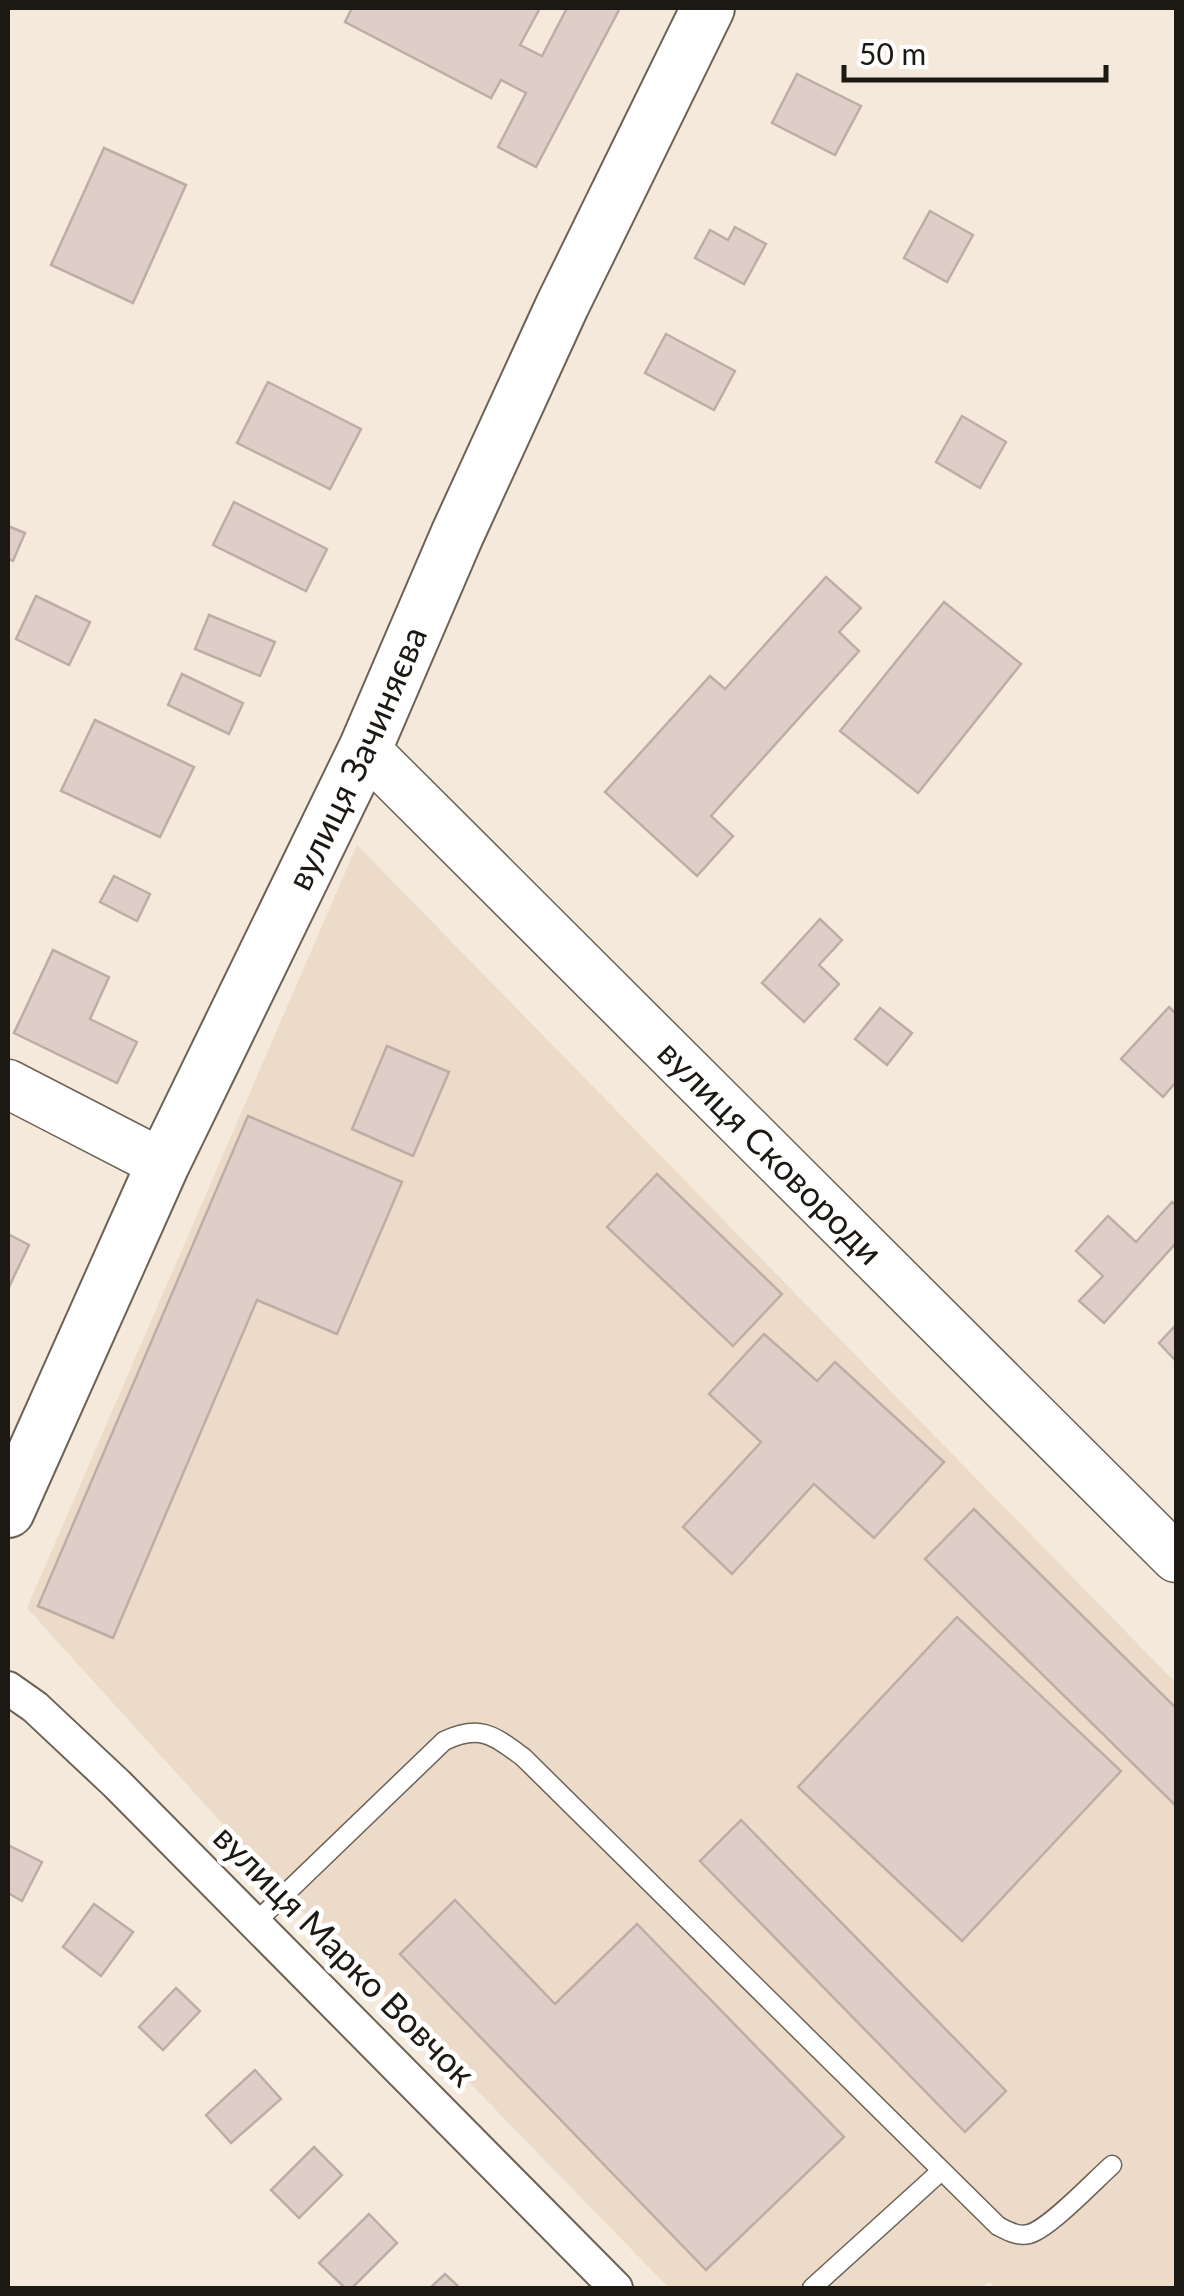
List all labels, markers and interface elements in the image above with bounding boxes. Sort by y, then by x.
scale bar [844,20,1106,82]
text: 50 m [859,35,926,71]
street label: вулиця Зачиняєва [277,619,434,896]
street label: вулиця Сковороди [650,1031,892,1272]
street label: вулиця Марко Вовчок [206,1815,485,2094]

